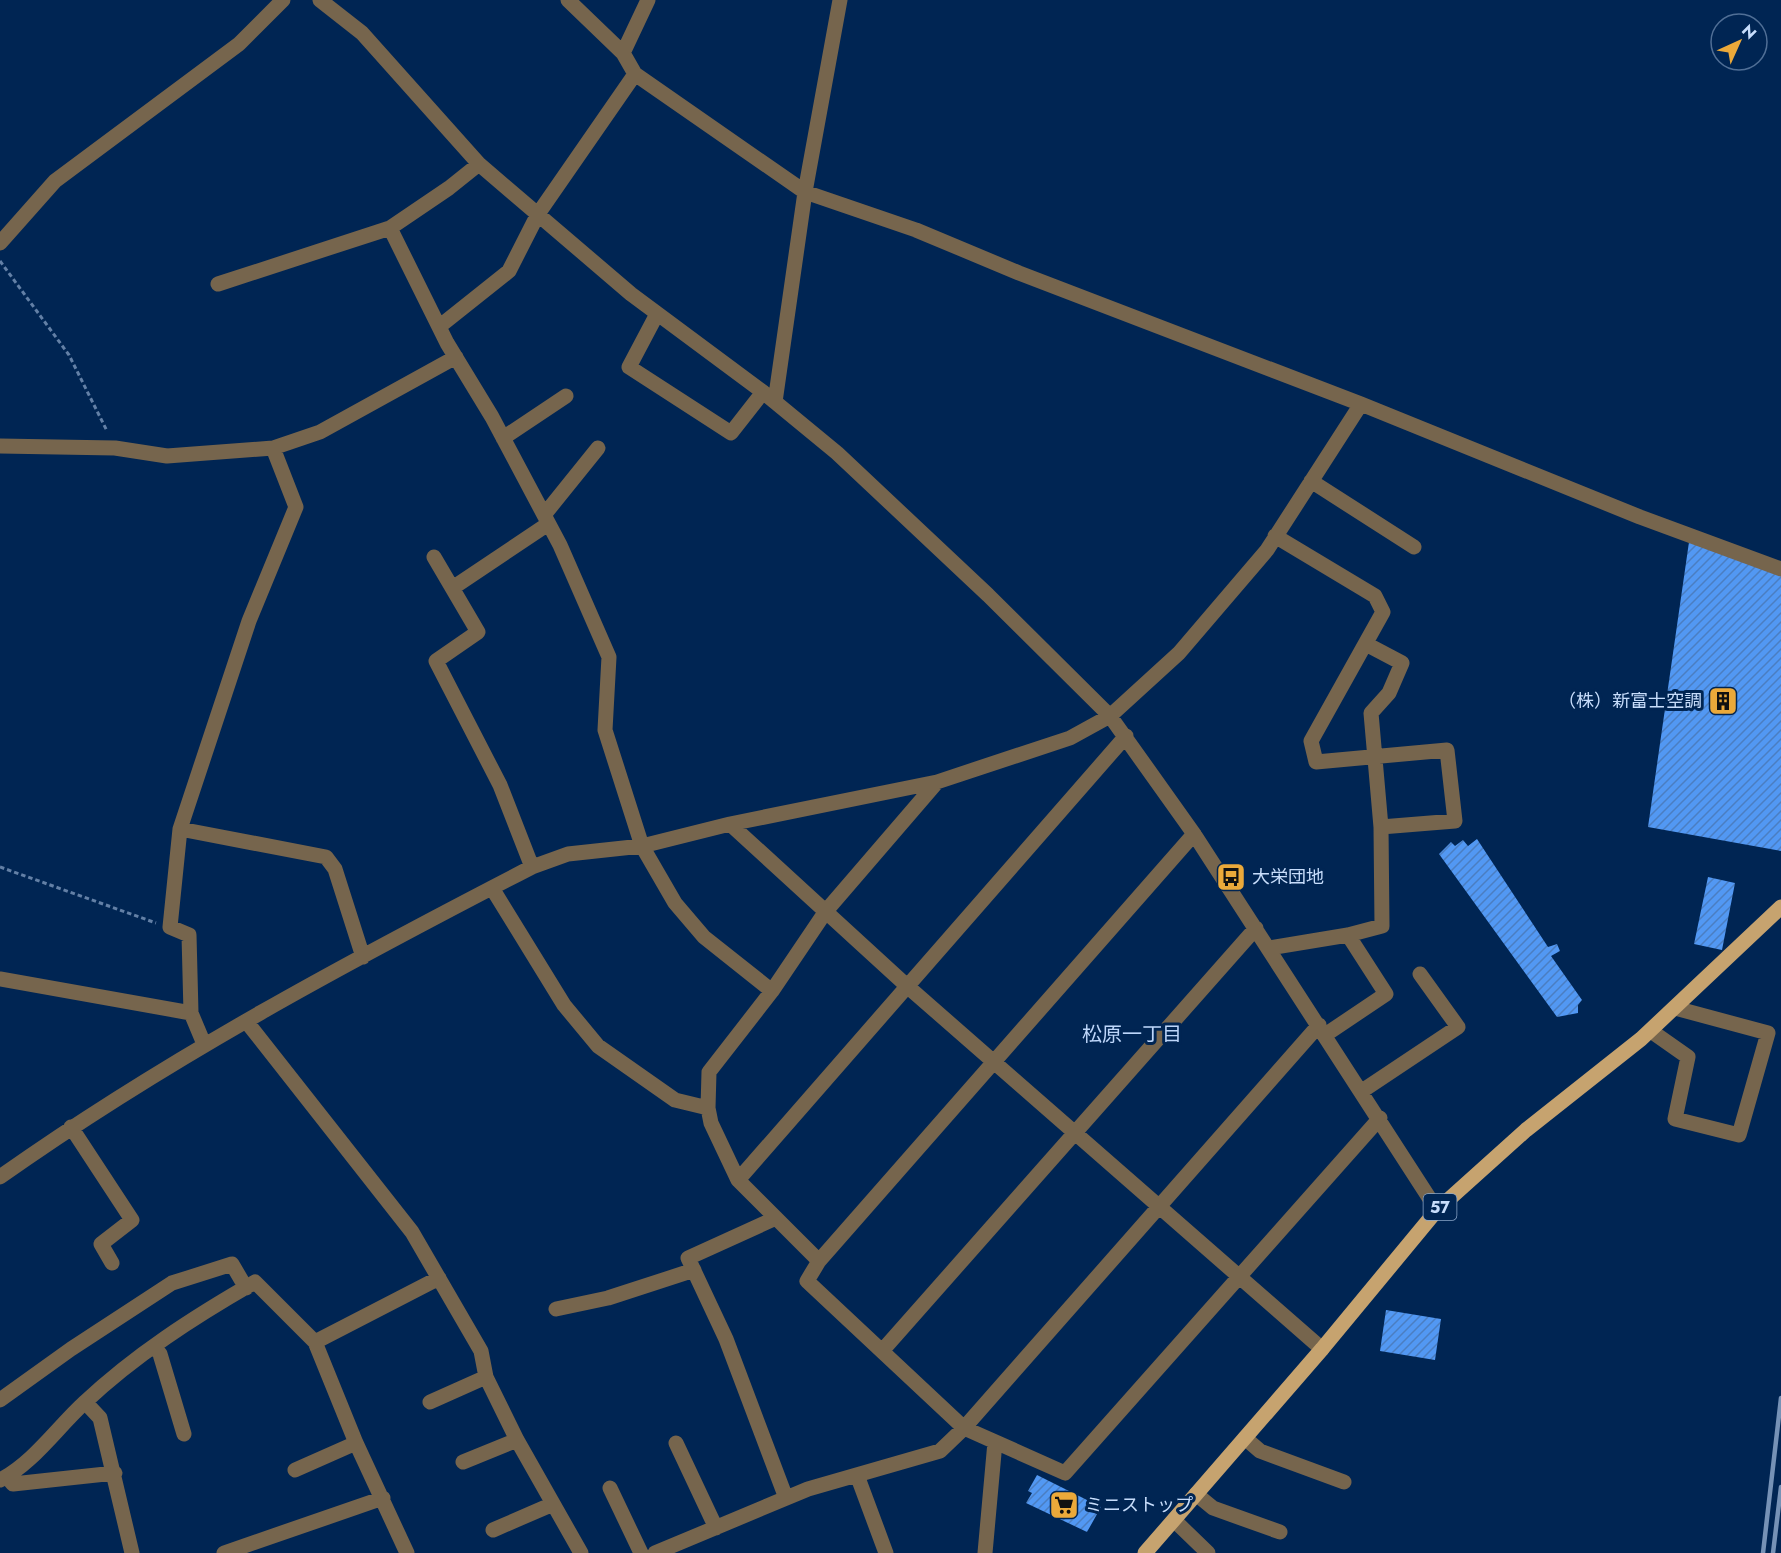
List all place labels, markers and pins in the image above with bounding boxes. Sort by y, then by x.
building icon: （株）新富士空調 [1707,685,1739,717]
place label: （株）新富士空調 [1558,688,1702,714]
bus stop icon: 大栄団地 [1215,861,1247,893]
place label: 大栄団地 [1252,864,1324,890]
supermarket icon: ミニストップ [1048,1489,1080,1521]
place label: ミニストップ [1085,1492,1193,1518]

